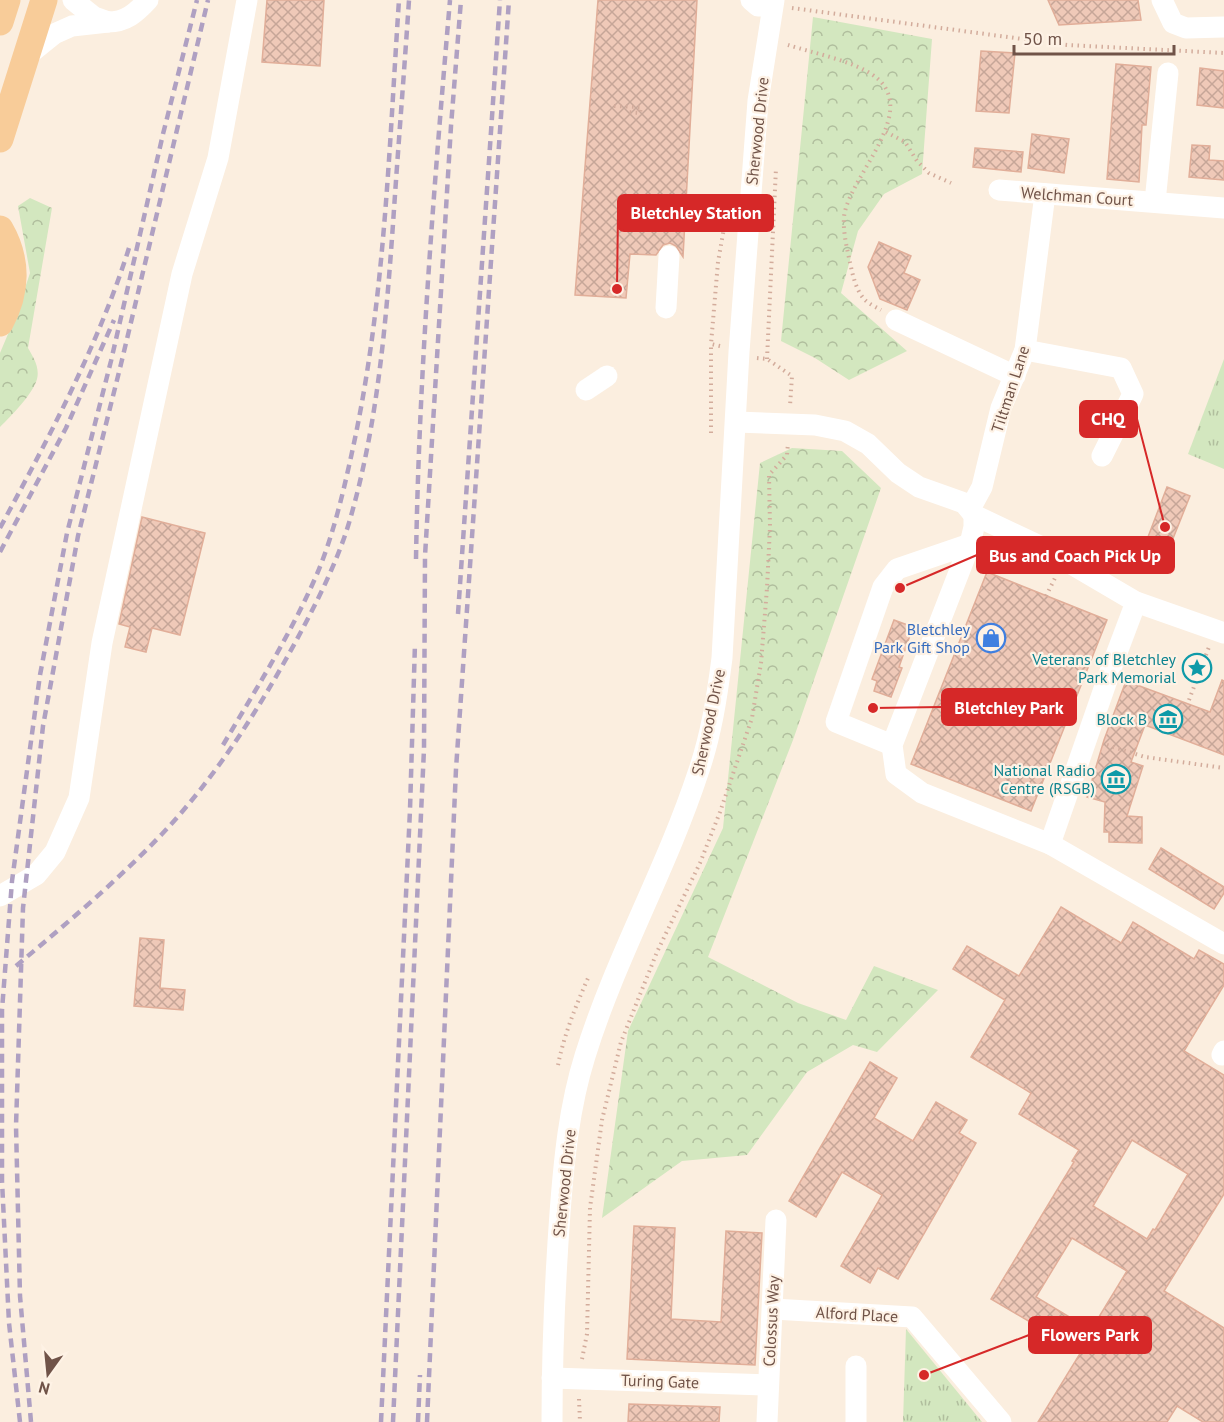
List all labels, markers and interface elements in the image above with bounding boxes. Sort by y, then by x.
scale bar [1014,18,1174,56]
text: 50 m [1023,27,1062,50]
street label: Sherwood Drive [741,76,773,186]
street label: Welchman Court [1020,182,1134,210]
callout: Bletchley Station [618,195,773,231]
text: Bletchley Station [631,201,761,224]
street label: Tiltman Lane [987,343,1033,435]
callout: CHQ [1080,401,1137,437]
text: CHQ [1091,407,1126,430]
callout: Bus and Coach Pick Up [977,537,1174,573]
text: Bus and Coach Pick Up [989,544,1161,567]
place label: Bletchley Park Gift Shop [874,619,971,657]
shop icon: Bletchley Park Gift Shop [975,622,1007,654]
place label: Veterans of Bletchley Park Memorial [1031,649,1177,687]
place icon: Veterans of Bletchley Park Memorial [1181,652,1213,684]
street label: Sherwood Drive [687,667,729,777]
callout: Bletchley Park [942,689,1076,725]
text: Bletchley Park [954,696,1064,719]
museum icon: Block B [1152,703,1184,735]
place label: Block B [1096,709,1147,729]
place label: National Radio Centre (RSGB) [994,760,1095,798]
museum icon: National Radio Centre (RSGB) [1100,763,1132,795]
street label: Sherwood Drive [548,1128,580,1238]
street label: Colossus Way [759,1274,783,1367]
street label: Alford Place [815,1302,899,1326]
callout: Flowers Park [1029,1317,1151,1353]
text: Flowers Park [1041,1323,1139,1346]
north arrow [18,1344,78,1404]
street label: Turing Gate [621,1370,699,1392]
text: N [36,1377,52,1400]

